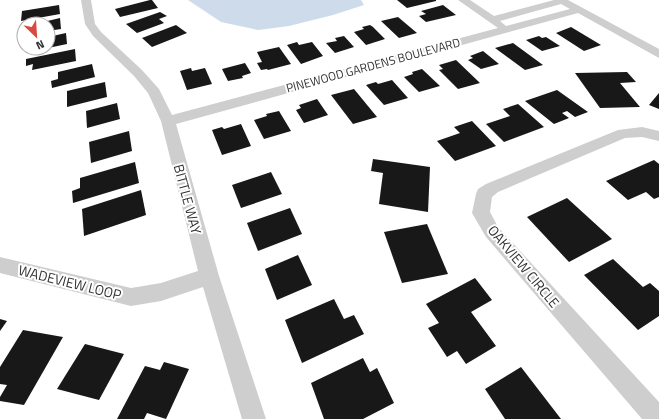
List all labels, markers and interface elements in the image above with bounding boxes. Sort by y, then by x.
north arrow [16,16,56,56]
street label: PINEWOOD GARDENS BOULEVARD [284,33,462,97]
text: N [33,36,47,54]
street label: BITTLE WAY [169,162,208,237]
street label: OAKVIEW CIRCLE [483,220,565,312]
street label: WADEVIEW LOOP [16,259,124,305]

